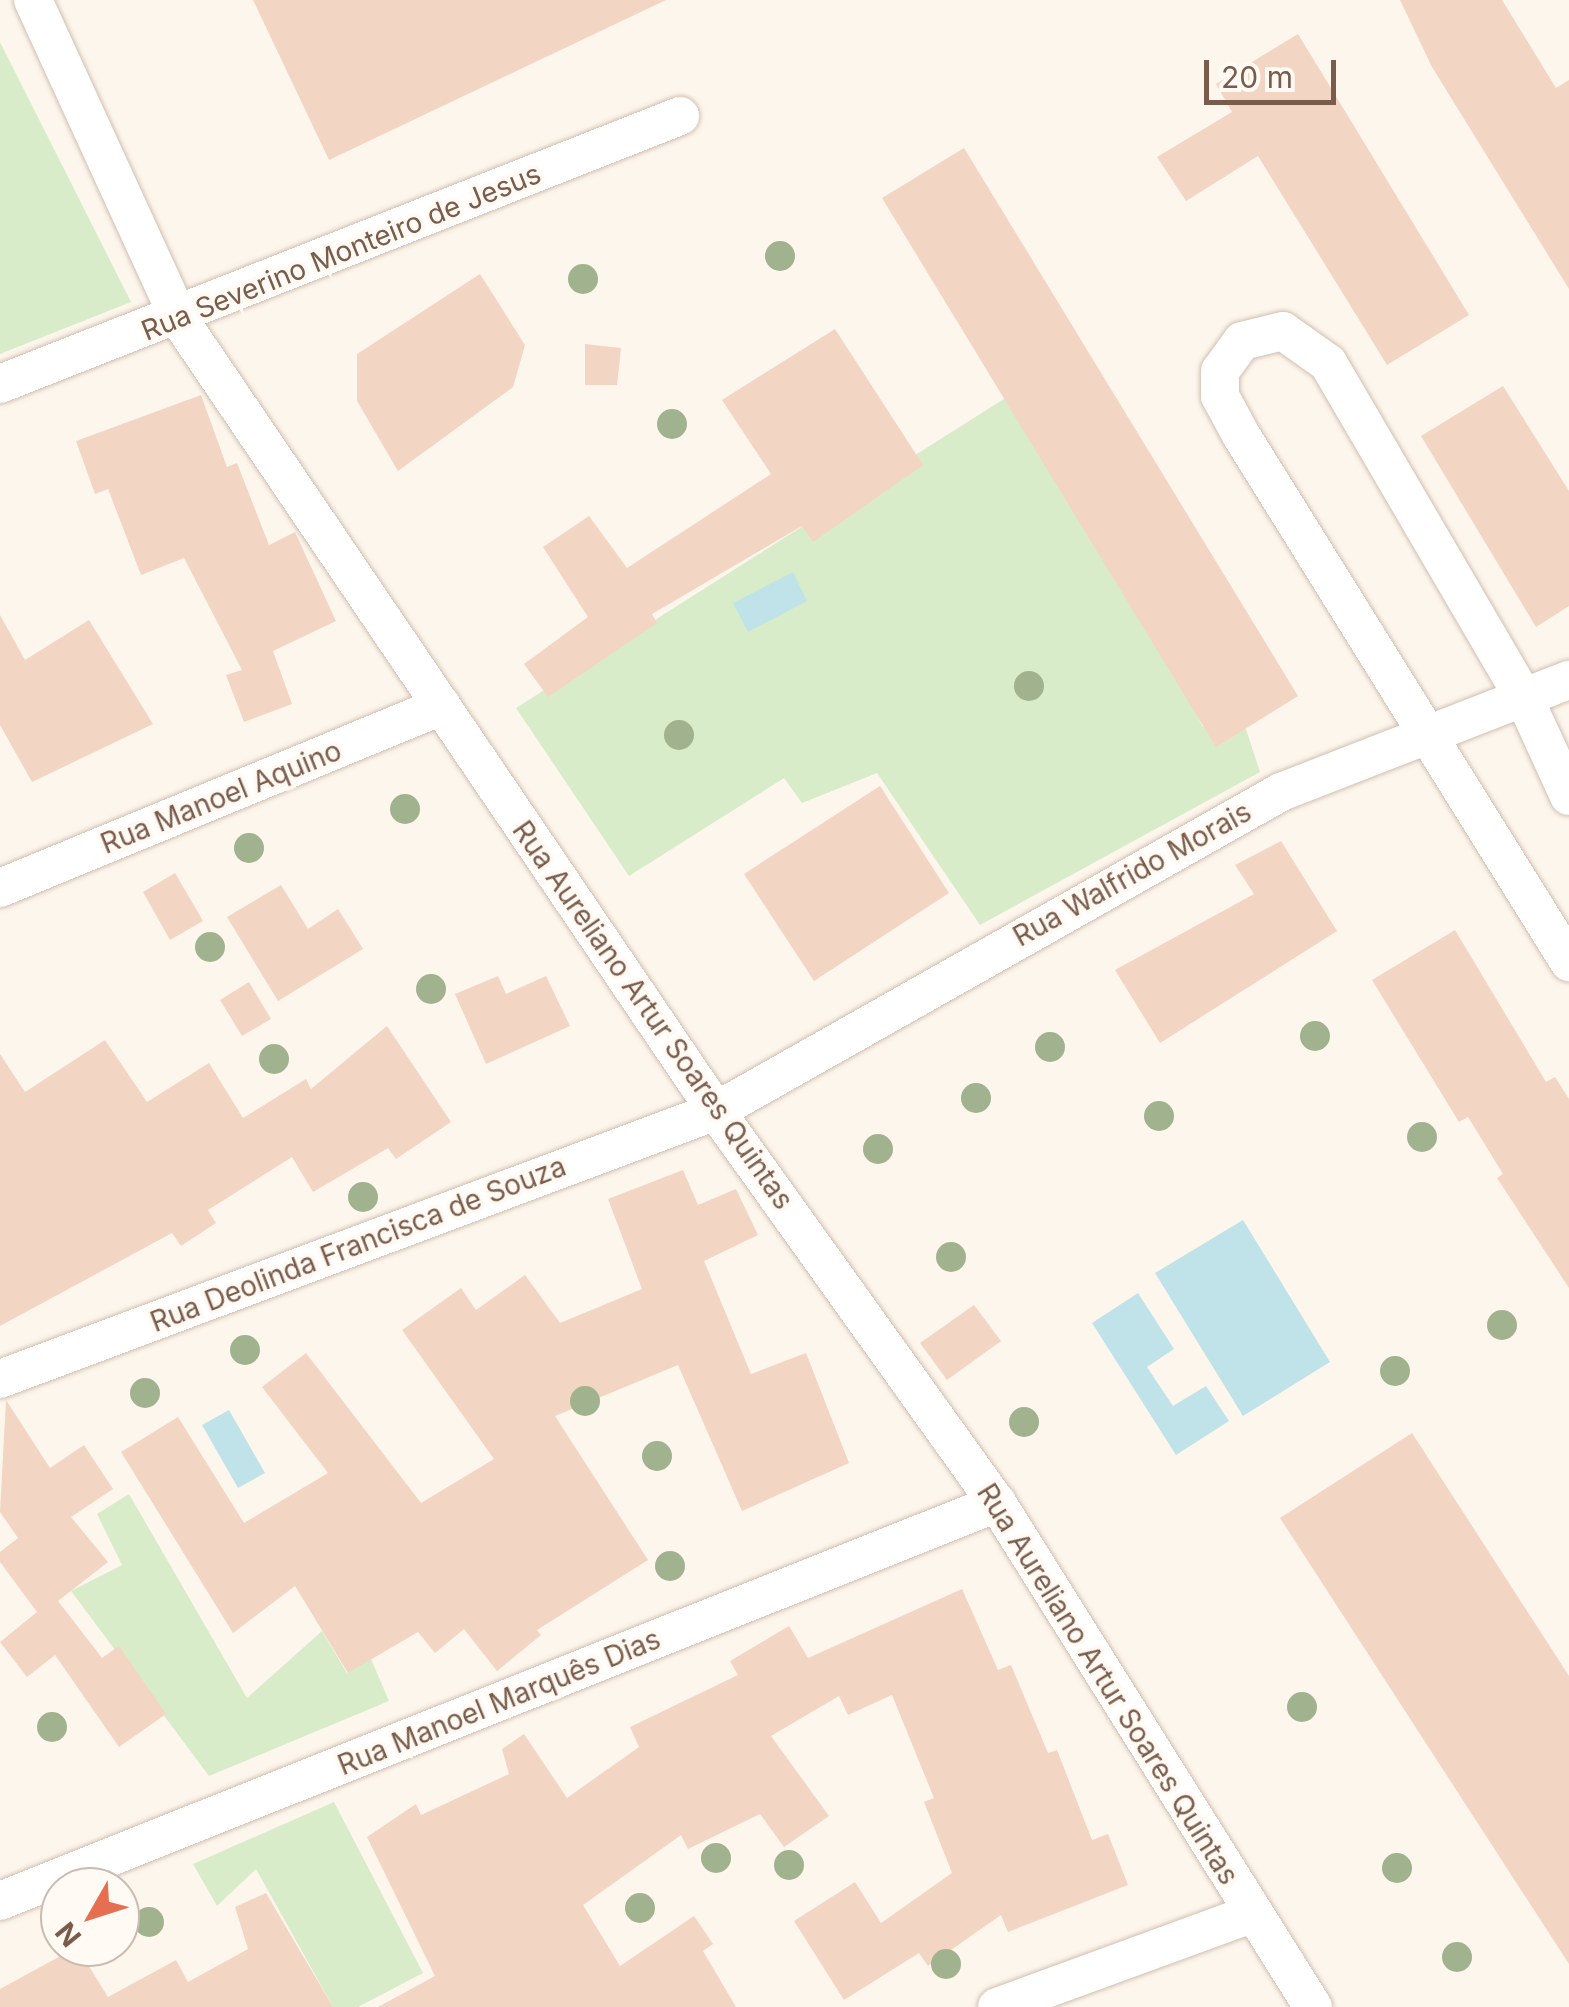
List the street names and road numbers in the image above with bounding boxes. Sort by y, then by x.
street label: Rua Severino Monteiro de Jesus [137,156,545,348]
street label: Rua Manoel Aquino [96,733,346,861]
street label: Rua Walfrido Morais [1007,795,1257,953]
street label: Rua Aureliano Artur Soares Quintas [506,814,800,1216]
street label: Rua Deolinda Francisca de Souza [146,1149,570,1339]
street label: Rua Aureliano Artur Soares Quintas [970,1477,1246,1891]
street label: Rua Manoel Marquês Dias [333,1622,665,1782]

